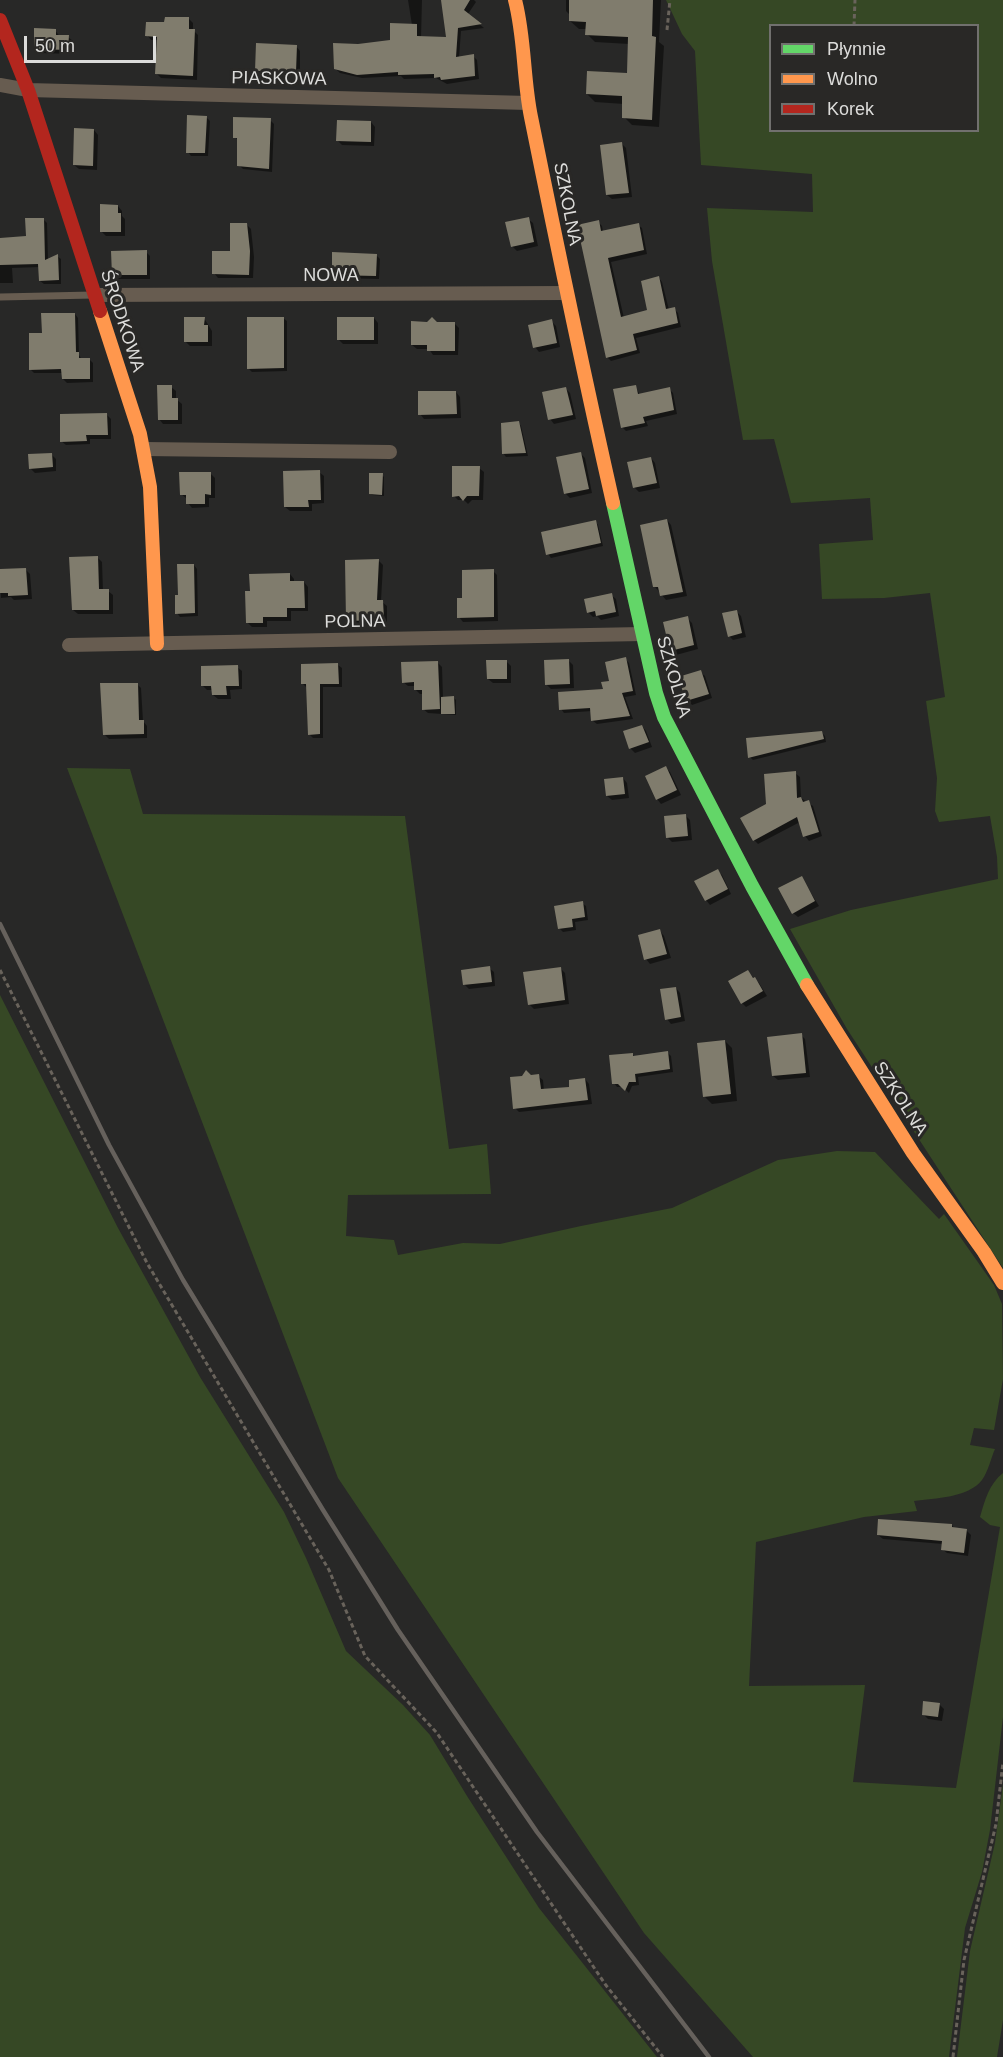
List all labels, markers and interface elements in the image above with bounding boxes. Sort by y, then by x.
scale bar [27,24,159,62]
legend [769,24,979,132]
text: 50 m [35,36,75,56]
text: Płynnie [827,39,886,59]
street label: PIASKOWA [231,67,327,91]
text: Wolno [827,69,878,89]
text: Korek [827,99,874,119]
street label: SZKOLNA [548,161,586,247]
street label: NOWA [303,265,359,287]
street label: ŚRODKOWA [95,267,149,375]
street label: POLNA [324,611,386,633]
street label: SZKOLNA [651,634,695,720]
street label: SZKOLNA [868,1058,932,1140]

